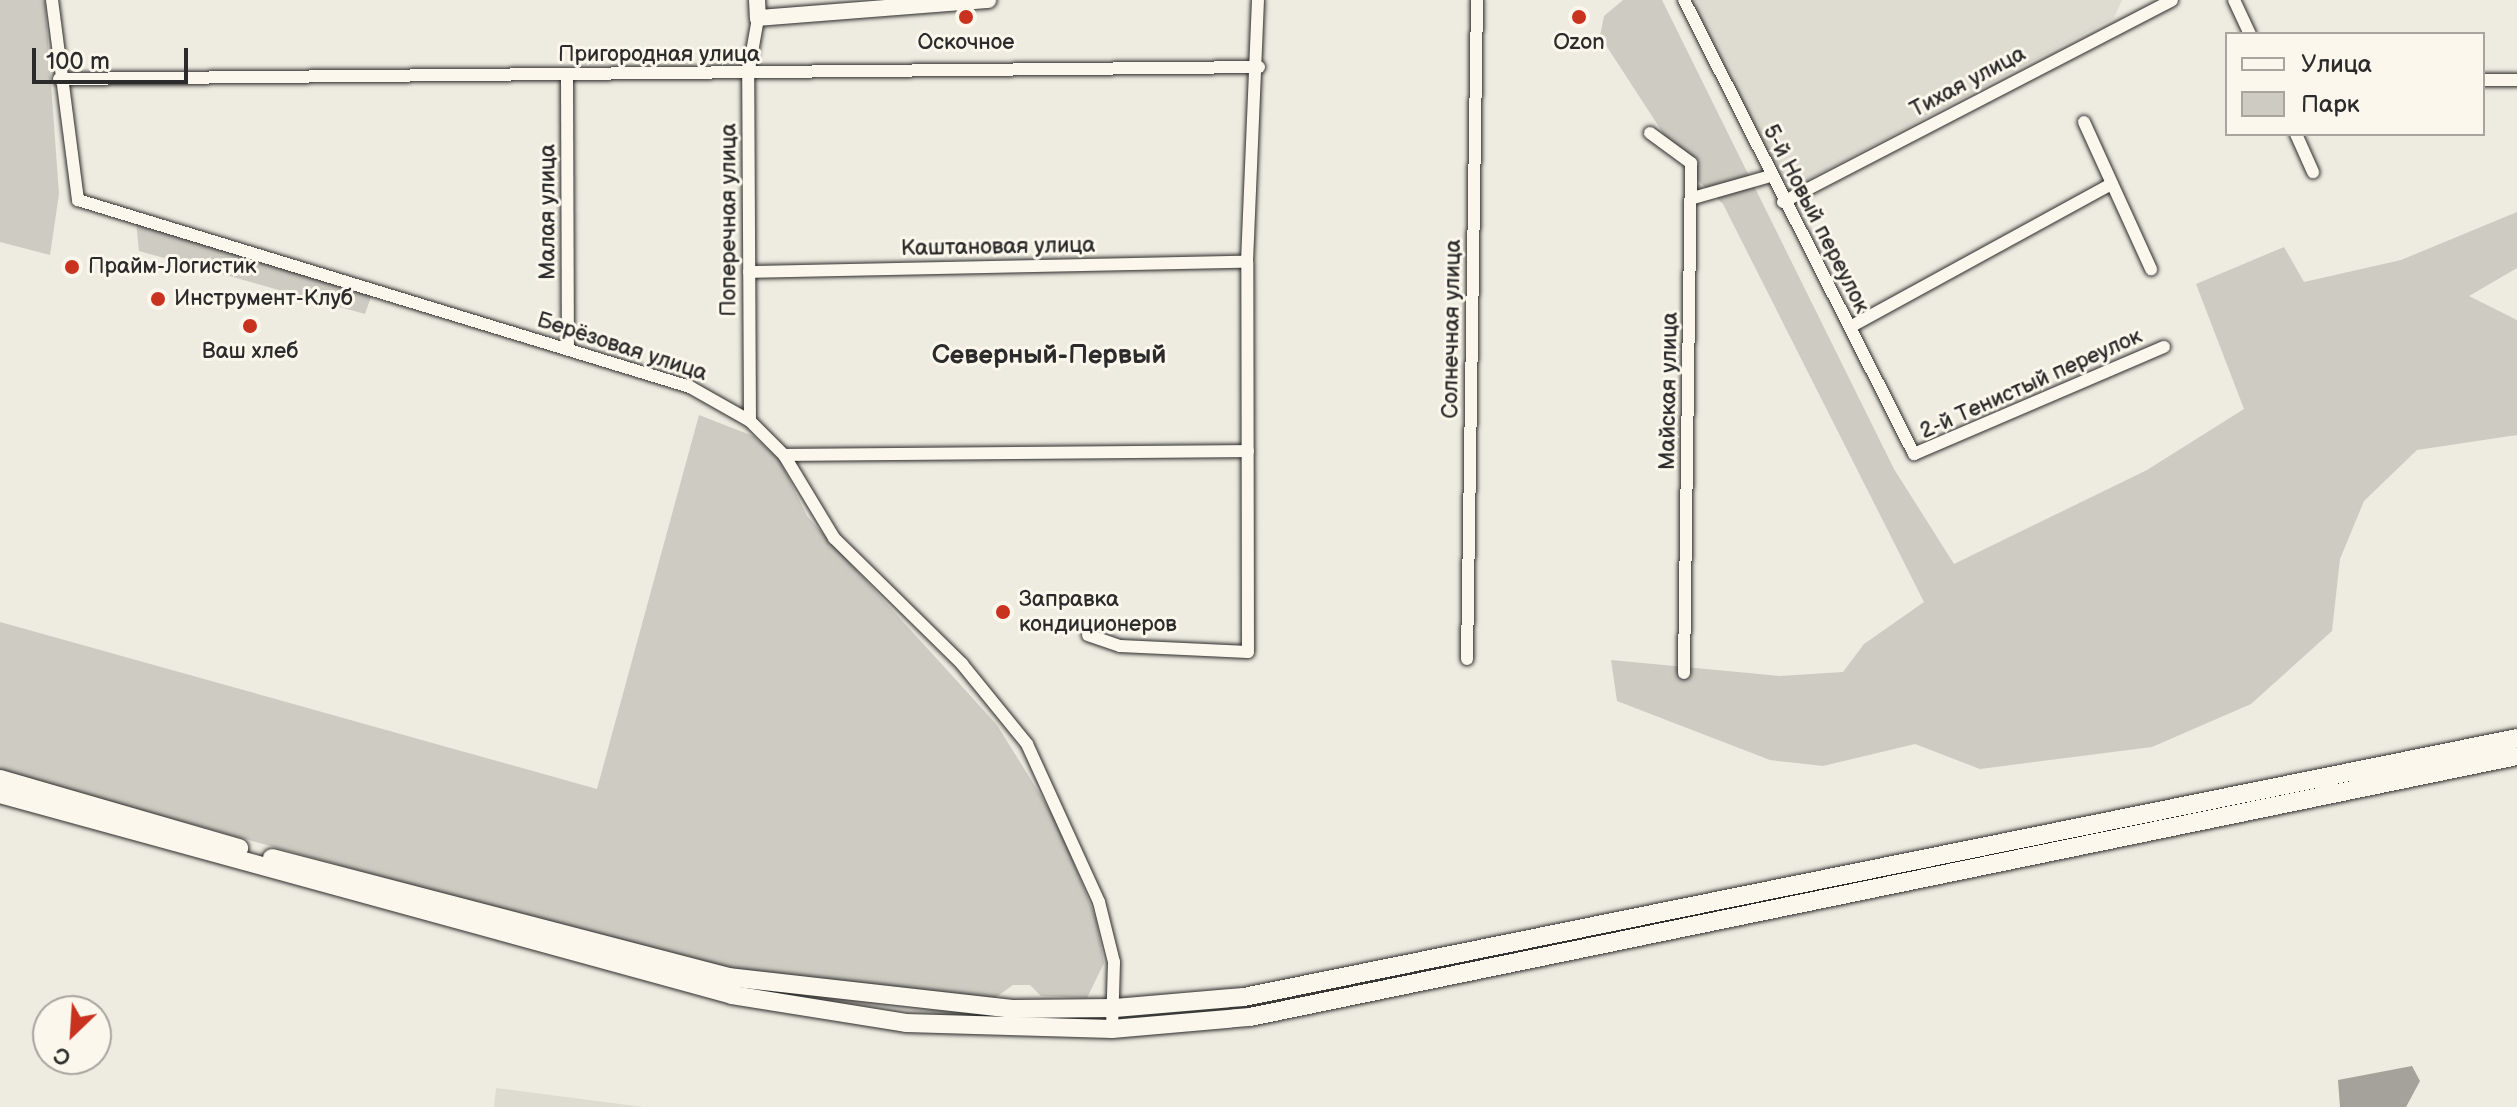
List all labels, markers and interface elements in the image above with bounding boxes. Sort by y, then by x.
marker: Оскочное [957,8,975,26]
marker: Ozon [1570,8,1588,26]
place label: Оскочное [918,30,1014,56]
place label: Ozon [1553,30,1605,56]
scale bar [36,32,192,82]
legend [2225,32,2485,136]
street label: Тихая улица [1906,41,2030,123]
street label: Пригородная улица [558,42,760,68]
text: 100 m [46,47,110,76]
text: Улица [2301,50,2372,79]
text: Парк [2301,90,2359,119]
street label: 5-й Новый переулок [1757,120,1875,318]
street label: Поперечная улица [716,123,742,317]
street label: Малая улица [535,144,561,280]
street label: Каштановая улица [901,232,1095,262]
street label: Солнечная улица [1437,239,1467,419]
place label: Прайм-Логистик [88,254,256,280]
marker: Прайм-Логистик [63,258,81,276]
place label: Инструмент-Клуб [174,286,353,312]
marker: Инструмент-Клуб [149,290,167,308]
street label: Берёзовая улица [533,307,711,387]
street label: Майская улица [1654,312,1684,470]
marker: Ваш хлеб [241,317,259,335]
street label: 2-й Тенистый переулок [1916,323,2146,445]
place label: Ваш хлеб [202,339,298,365]
district label: Северный-Первый [932,340,1166,372]
place label: Заправка кондиционеров [1019,586,1177,638]
marker: Заправка кондиционеров [994,603,1012,621]
north arrow [32,995,112,1075]
text: С [50,1040,75,1071]

